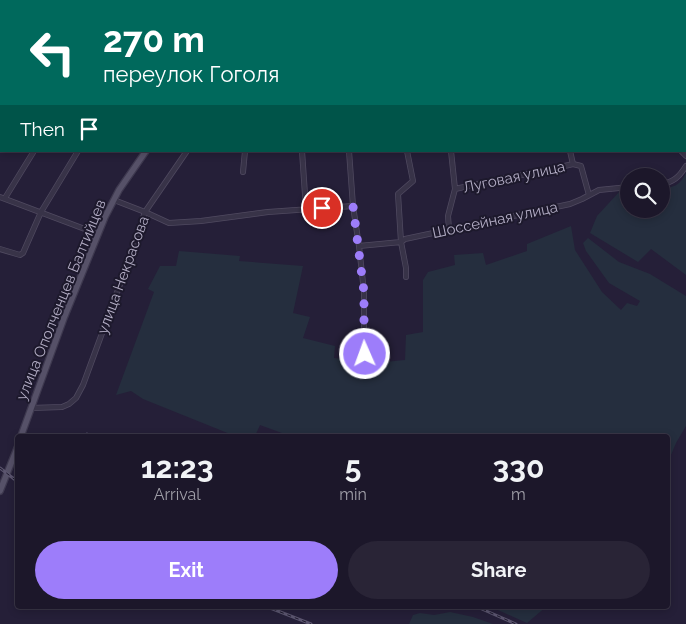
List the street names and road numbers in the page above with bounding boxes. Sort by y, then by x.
street label: Луговая улица [461,157,567,197]
street label: улица Ополченцев Балтийцев [12,197,110,403]
street label: Шоссейная улица [431,198,559,242]
street label: улица Некрасова [93,213,153,337]

